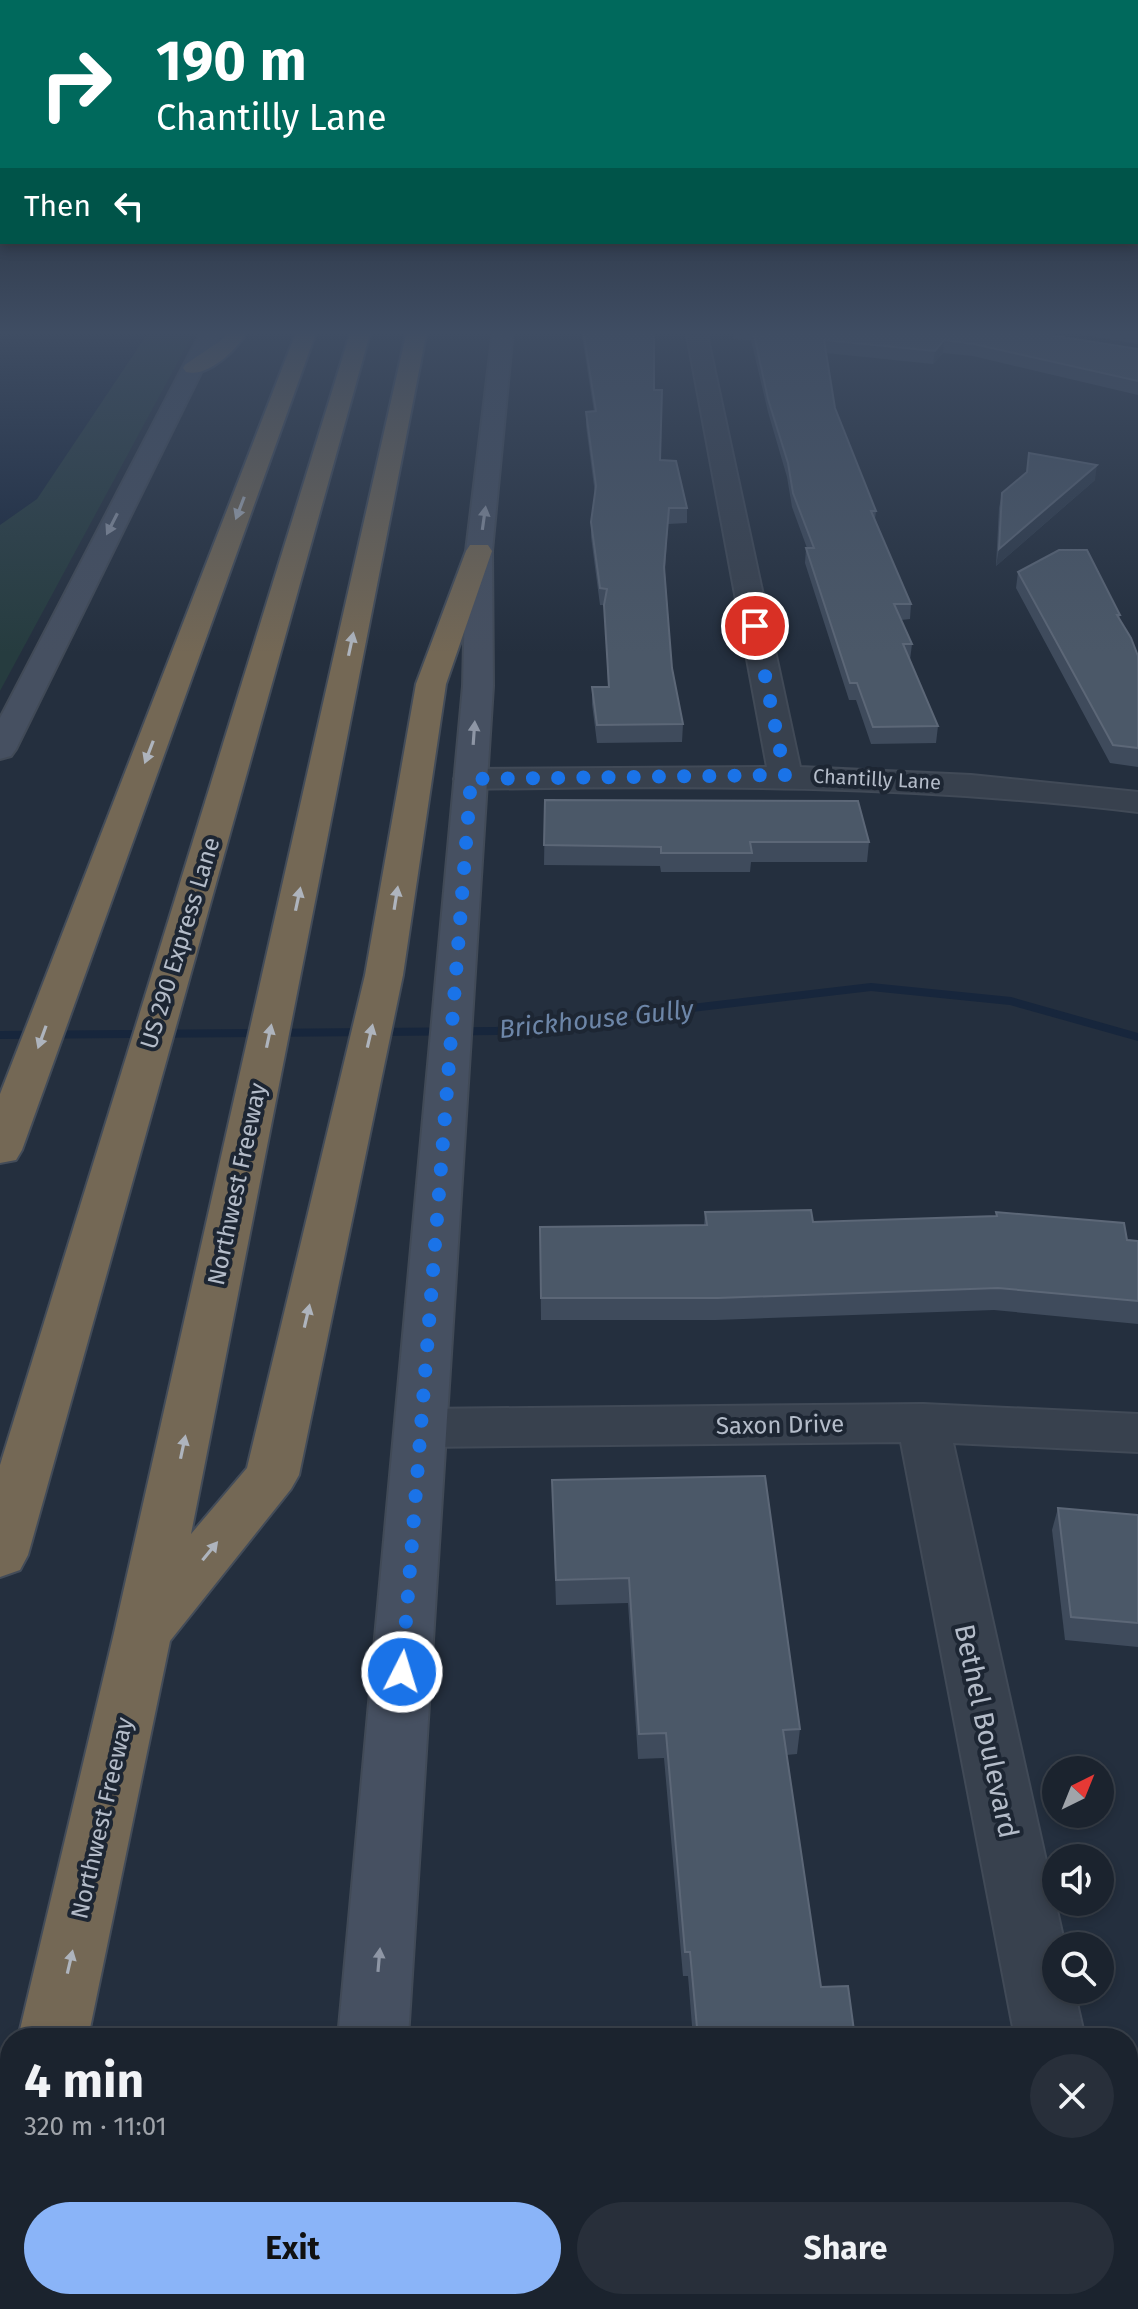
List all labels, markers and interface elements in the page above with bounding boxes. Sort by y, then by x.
text: 190 m [156,28,307,95]
icon: right [24,32,128,136]
text: Chantilly Lane [156,96,387,140]
icon: left [107,184,151,228]
text: Then [24,188,91,224]
one-way arrow [233,496,246,520]
one-way arrow [478,505,491,530]
one-way arrow [105,512,119,535]
pin [721,592,789,660]
icon: arrive [733,604,777,648]
one-way arrow [345,631,358,656]
one-way arrow [468,720,481,745]
one-way arrow [142,740,155,764]
street label: Chantilly Lane [812,764,942,794]
street label: US 290 Express Lane [134,834,226,1052]
one-way arrow [391,885,403,910]
one-way arrow [292,886,305,911]
water label: Brickhouse Gully [497,994,696,1045]
one-way arrow [364,1023,377,1048]
one-way arrow [263,1024,276,1049]
one-way arrow [36,1025,48,1049]
street label: Northwest Freeway [202,1080,272,1288]
one-way arrow [301,1304,314,1329]
street label: Saxon Drive [716,1410,844,1440]
one-way arrow [177,1434,189,1459]
one-way arrow [202,1540,219,1561]
street label: Bethel Boulevard [948,1621,1025,1841]
position arrow [360,1630,444,1714]
street label: Northwest Freeway [65,1714,139,1922]
north arrow [1042,1756,1114,1828]
map controls [1042,1756,1114,2004]
button: sound [1042,1844,1114,1916]
button: search [1042,1932,1114,2004]
one-way arrow [373,1947,386,1972]
one-way arrow [64,1949,77,1974]
text: 4 min [24,2052,144,2110]
button: close [1030,2054,1114,2138]
text: 320 m · 11:01 [24,2111,167,2142]
button: Exit [24,2202,561,2294]
button: Share [577,2202,1114,2294]

